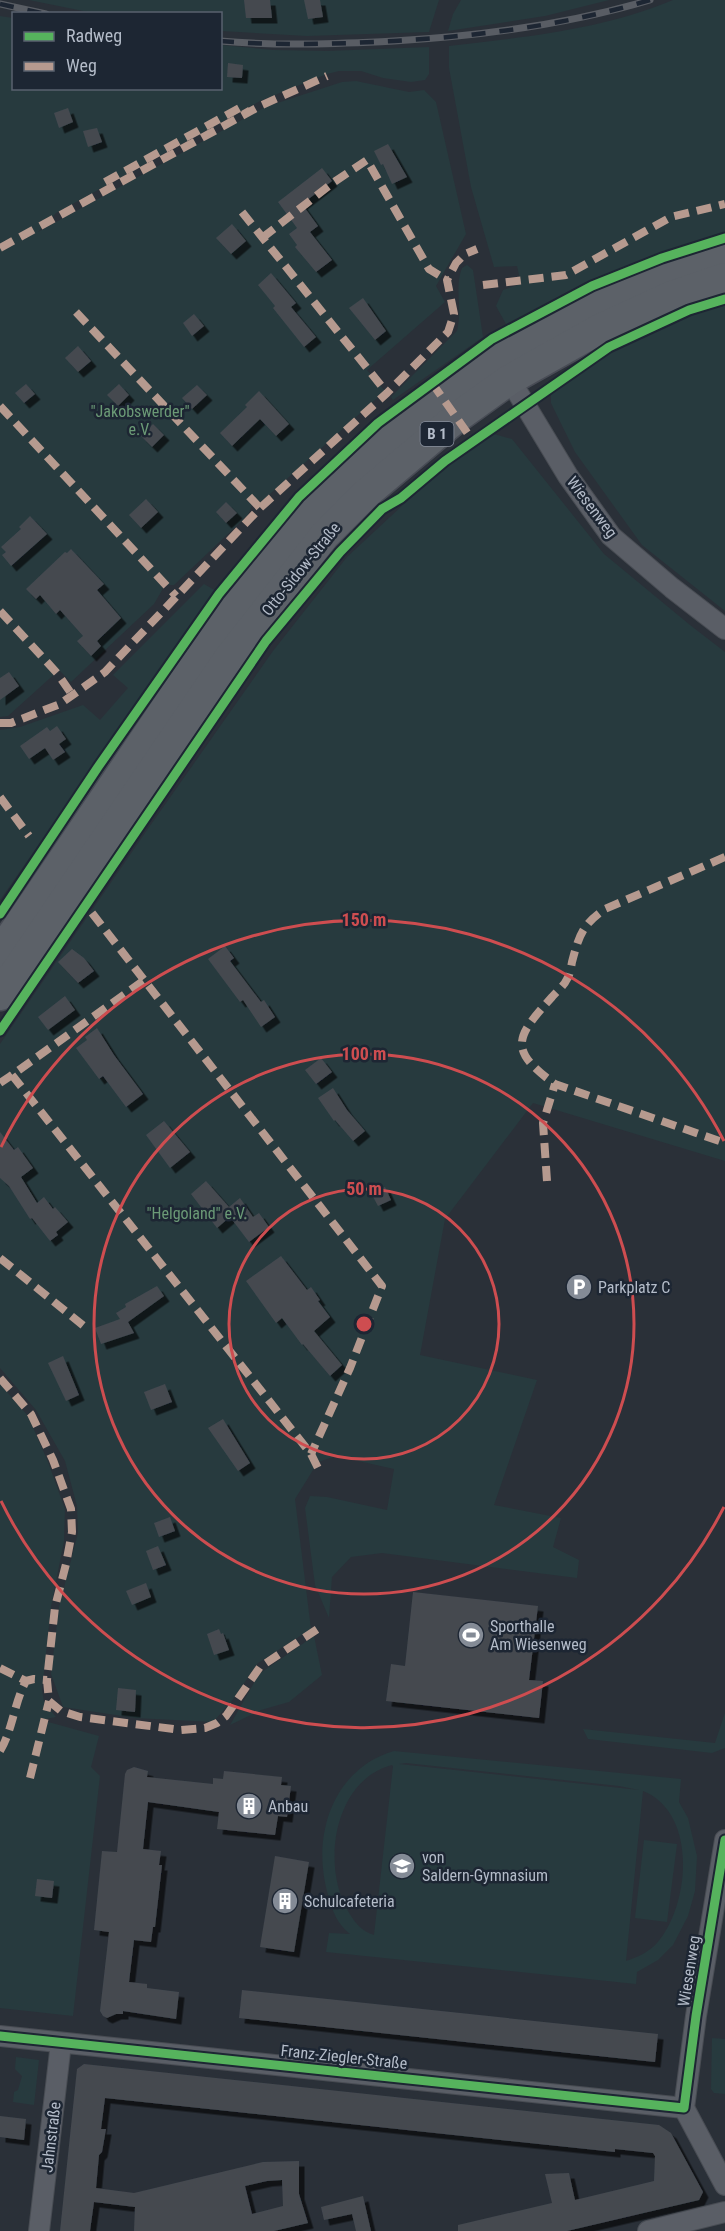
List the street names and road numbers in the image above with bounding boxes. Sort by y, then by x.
road number: B 1 [420,422,454,446]
street label: Wiesenweg [563,473,621,541]
street label: Otto-Sidow-Straße [258,519,344,619]
street label: Wiesenweg [674,1934,704,2008]
street label: Franz-Ziegler-Straße [280,2041,408,2073]
street label: Jahnstraße [37,2101,65,2173]

